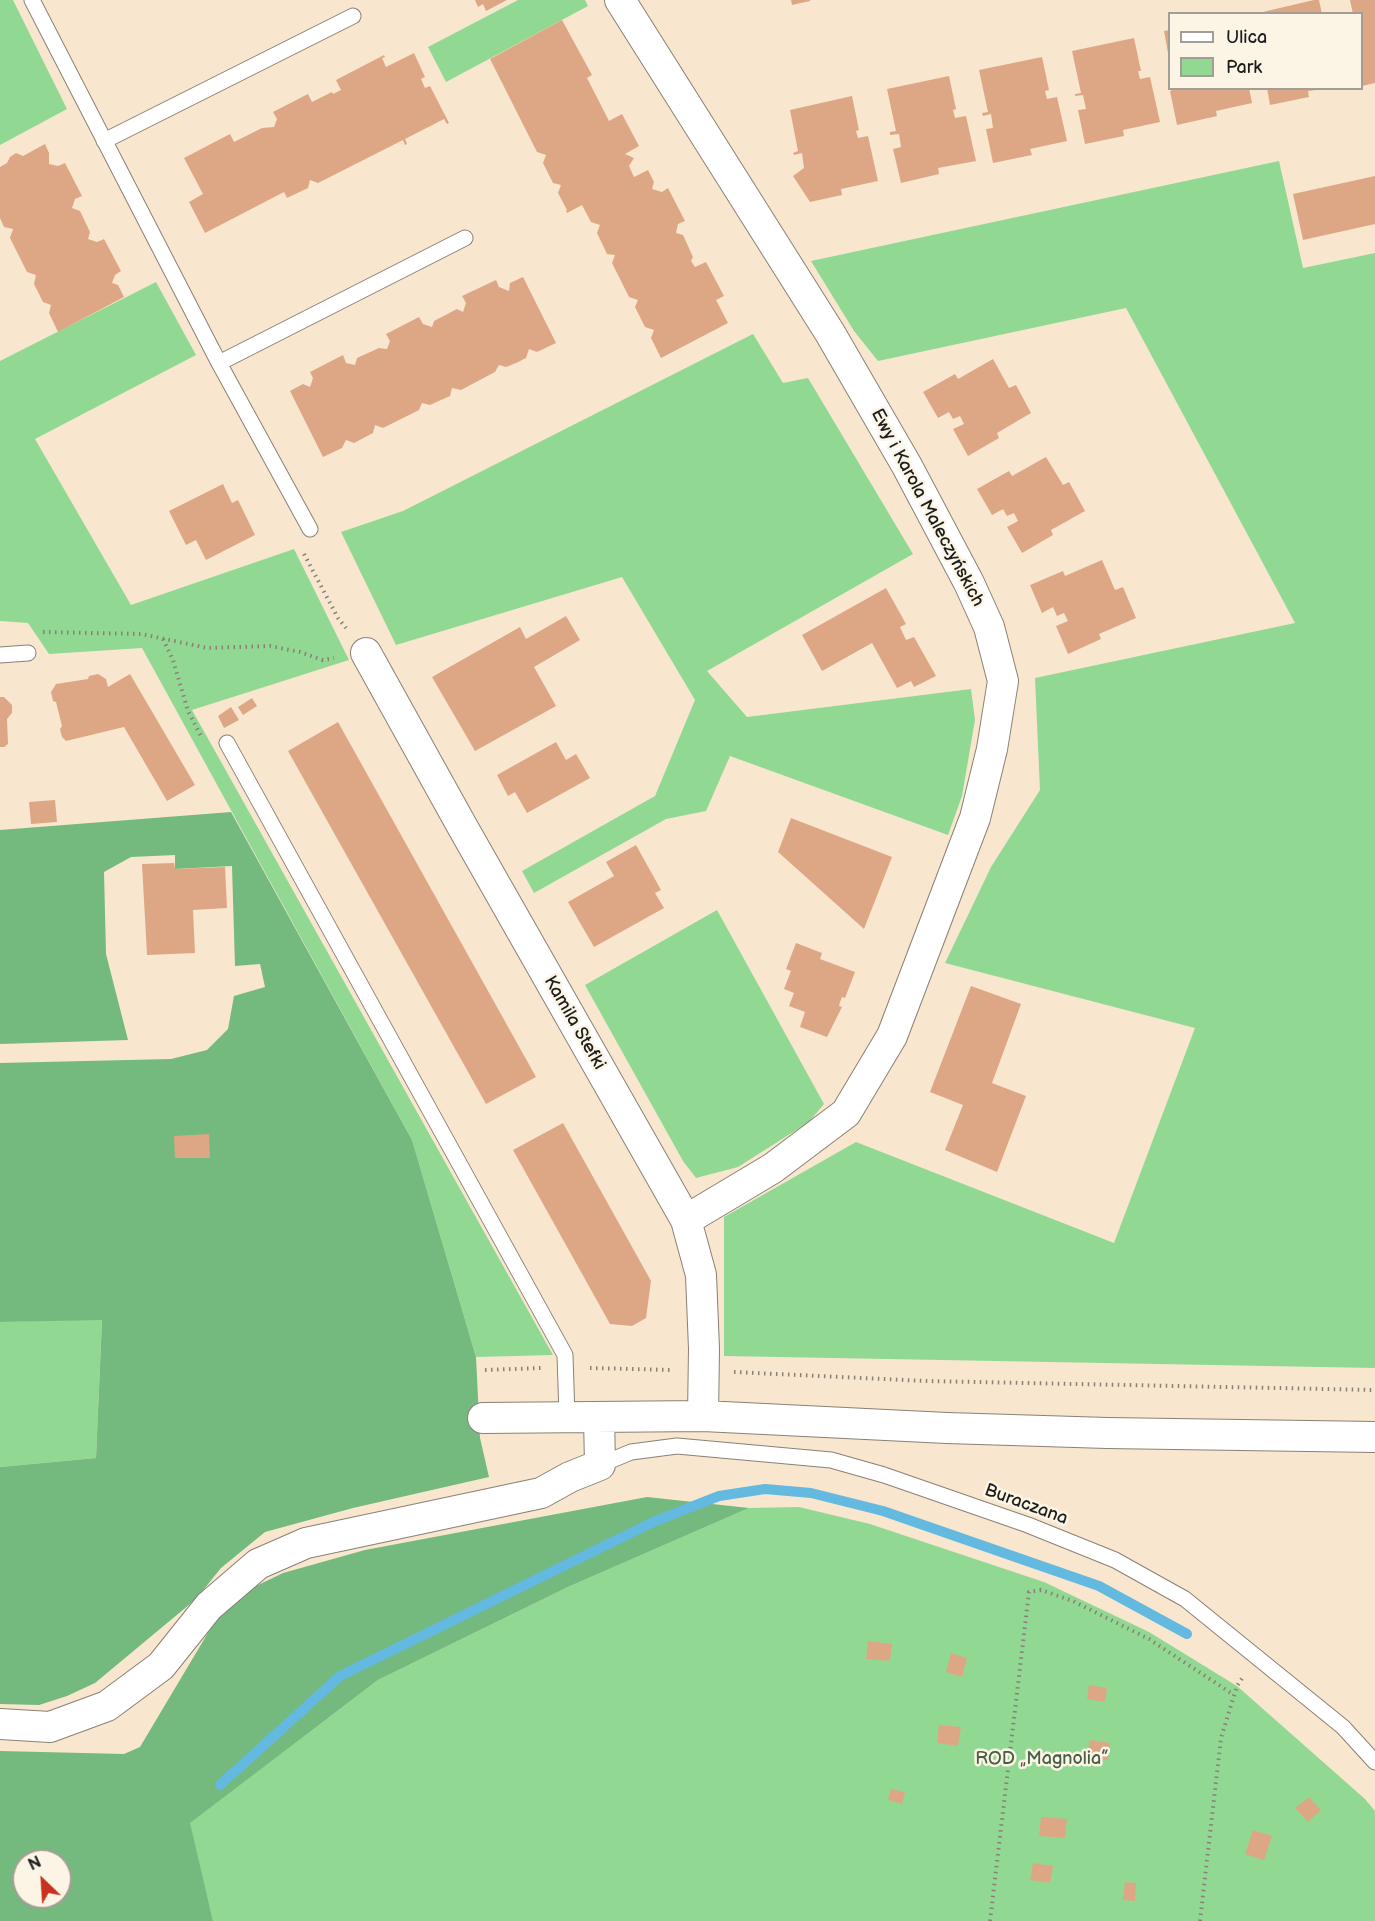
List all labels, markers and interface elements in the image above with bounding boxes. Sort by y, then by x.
legend [1168,12,1363,90]
text: Ulica [1226,27,1267,48]
text: Park [1226,57,1262,78]
street label: Ewy i Karola Maleczyńskich [866,405,988,611]
street label: Kamila Stefki [538,972,610,1074]
street label: Buraczana [981,1480,1071,1530]
park label: ROD „Magnolia” [975,1748,1109,1770]
north arrow [12,1849,72,1909]
text: N [26,1853,44,1875]

